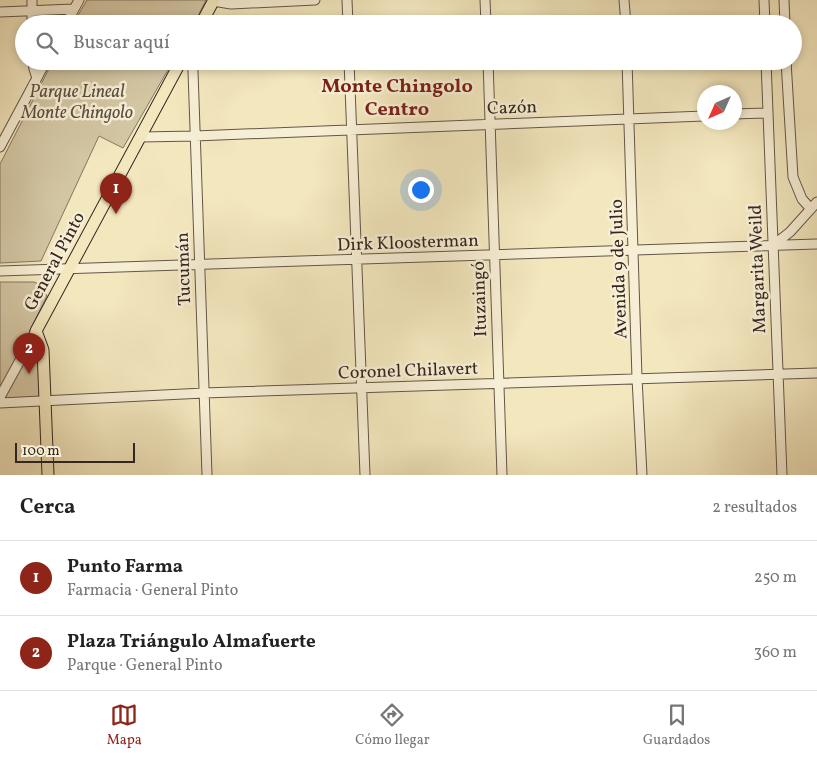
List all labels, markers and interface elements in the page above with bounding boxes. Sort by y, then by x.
search box [15,15,802,70]
icon: search [33,29,61,57]
text: Buscar aquí [73,30,170,56]
district label: Monte Chingolo Centro [321,73,473,124]
park label: Parque Lineal Monte Chingolo [20,80,133,126]
north arrow [697,85,742,130]
street label: Cazón [487,95,538,122]
pin: 1 [100,173,132,214]
your location [408,177,434,203]
street label: Avenida 9 de Julio [605,199,634,339]
street label: Margarita Weild [744,204,773,334]
street label: General Pinto [19,208,92,316]
street label: Dirk Kloosterman [337,229,480,258]
street label: Tucumán [171,231,198,306]
street label: Ituzaingó [467,261,494,337]
pin: 2 [13,333,45,374]
street label: Coronel Chilavert [338,357,479,386]
scale bar [15,440,135,463]
text: 100 m [22,442,60,461]
text: Cerca [20,493,75,522]
text: 2 resultados [712,497,797,519]
text: Punto Farma [67,554,183,580]
text: 1 [33,567,39,589]
text: 250 m [754,567,797,589]
text: Farmacia · General Pinto [67,580,238,602]
text: Plaza Triángulo Almafuerte [67,629,316,655]
text: 2 [32,642,40,664]
text: 360 m [754,642,797,664]
text: Parque · General Pinto [67,655,223,677]
tab: Mapa [107,701,142,750]
tab: Cómo llegar [355,701,430,750]
tab: Guardados [643,701,710,750]

